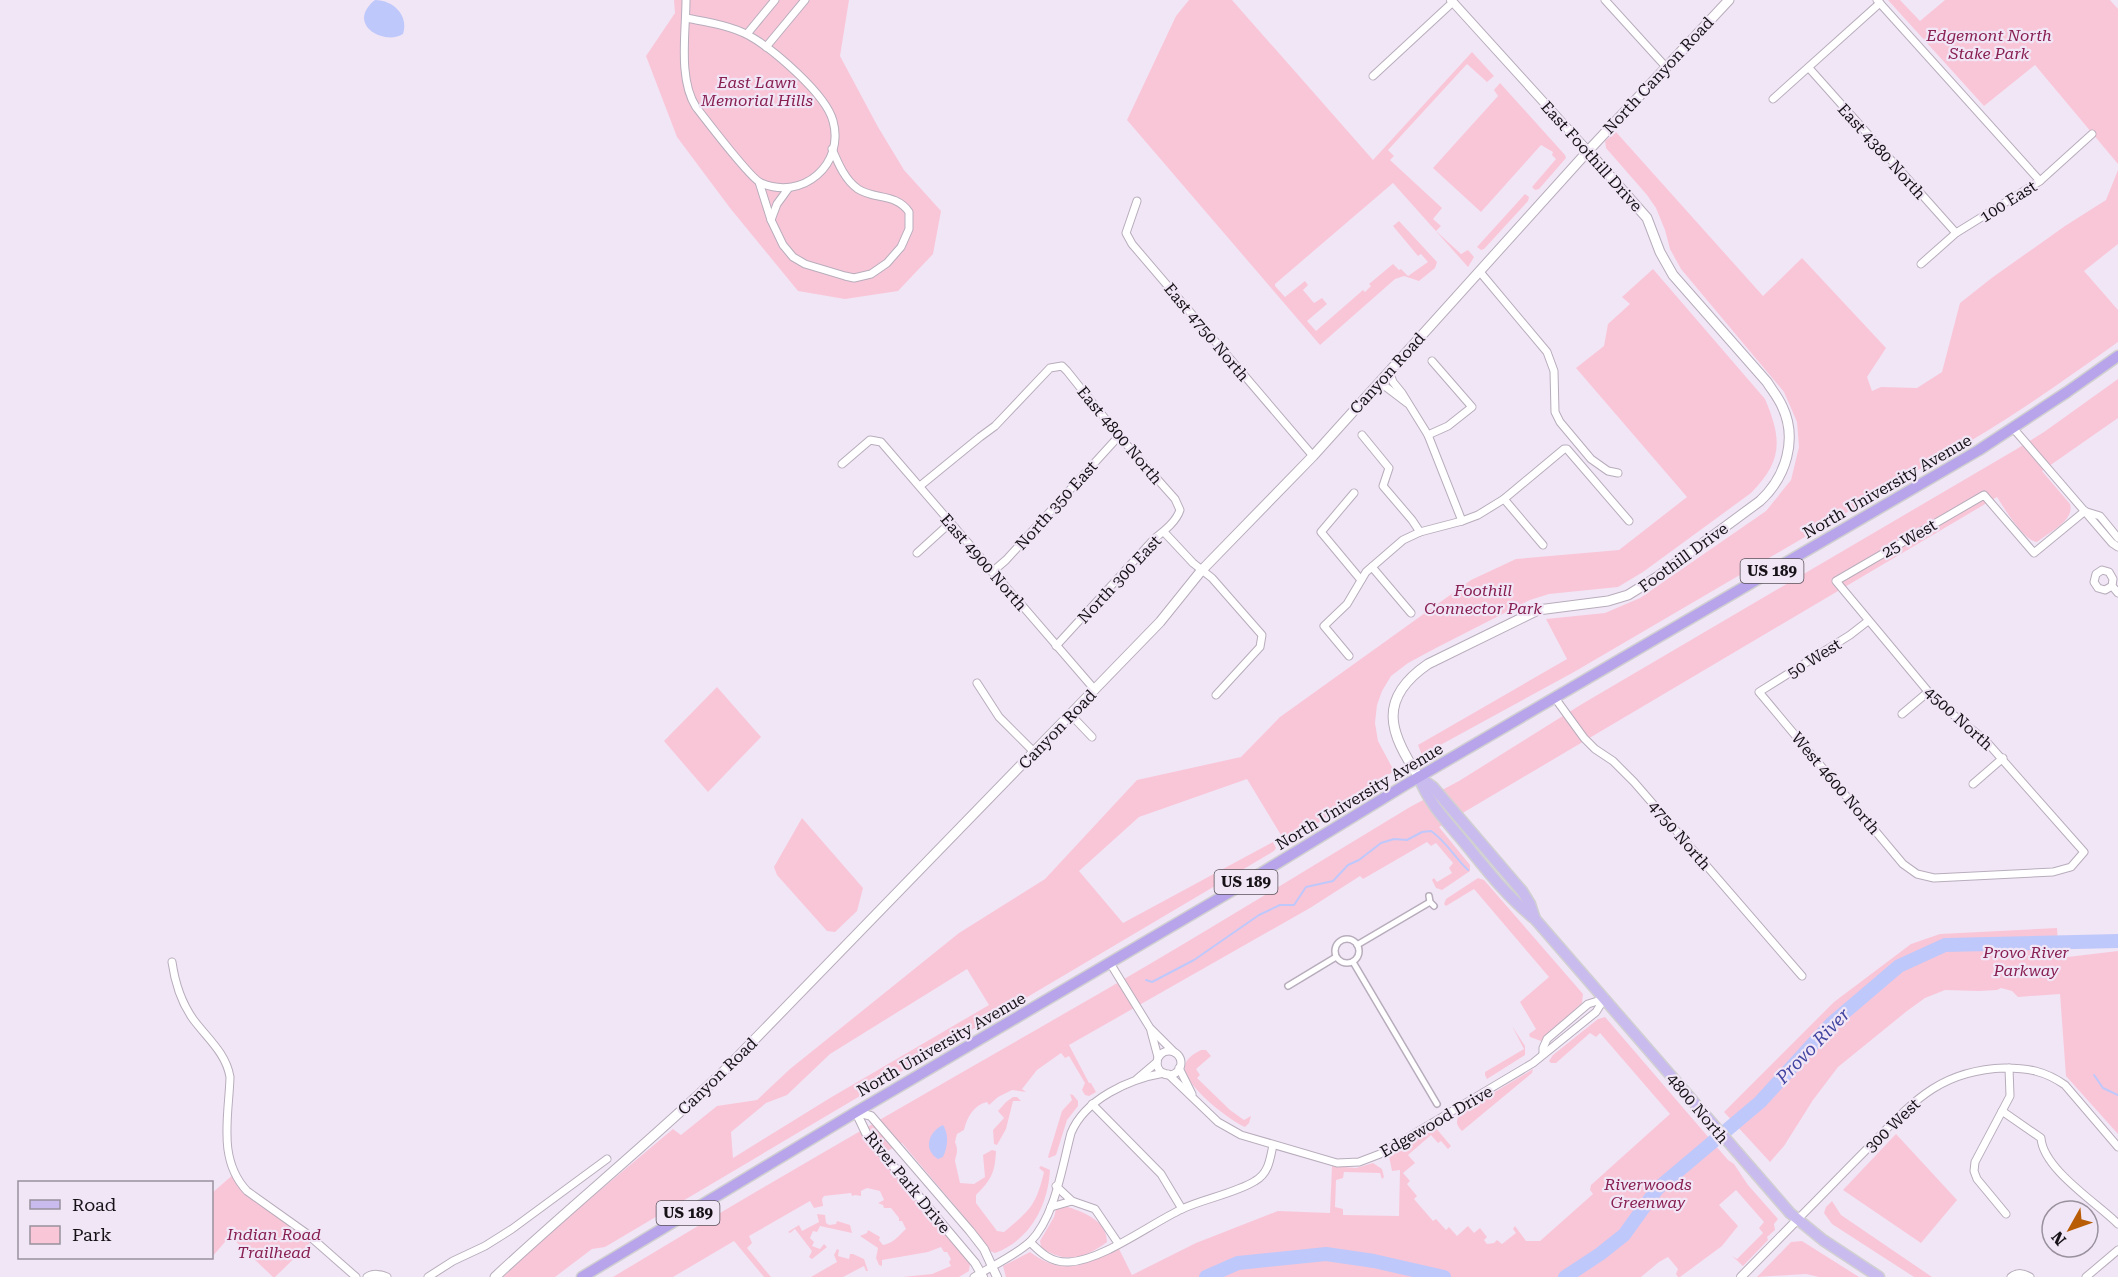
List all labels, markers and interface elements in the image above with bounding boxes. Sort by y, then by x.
street label: North Canyon Road [1599,13,1717,138]
park label: Edgemont North Stake Park [1925,26,2052,63]
park label: East Lawn Memorial Hills [700,73,813,110]
street label: East Foothill Drive [1537,97,1646,216]
street label: East 4380 North [1834,100,1930,203]
street label: 100 East [1976,177,2040,226]
street label: East 4750 North [1160,279,1253,385]
street label: Canyon Road [1346,329,1429,418]
street label: East 4800 North [1073,382,1166,488]
street label: North University Avenue [1800,430,1975,543]
street label: North 350 East [1011,457,1101,554]
street label: East 4900 North [936,510,1031,615]
street label: 25 West [1879,515,1940,562]
street label: Foothill Drive [1635,519,1732,596]
street label: North 300 East [1074,531,1165,627]
road number: US 189 [1740,559,1804,583]
park label: Foothill Connector Park [1424,581,1542,618]
street label: 50 West [1784,634,1845,682]
street label: 4500 North [1921,683,1997,754]
street label: Canyon Road [1015,686,1100,773]
street label: West 4600 North [1787,728,1884,838]
street label: North University Avenue [1272,739,1446,854]
street label: 4750 North [1644,797,1715,874]
road number: US 189 [1214,870,1278,894]
park label: Provo River Parkway [1982,943,2069,980]
street label: North University Avenue [854,988,1029,1101]
water label: Provo River [1771,1003,1854,1088]
street label: Canyon Road [674,1034,761,1119]
street label: 4800 North [1663,1069,1732,1147]
street label: Edgewood Drive [1377,1081,1496,1161]
street label: 300 West [1861,1095,1924,1156]
street label: River Park Drive [861,1128,955,1237]
park label: Riverwoods Greenway [1603,1175,1692,1212]
legend [18,1181,213,1259]
text: Road [72,1194,117,1215]
north arrow [2040,1199,2100,1259]
road number: US 189 [656,1201,720,1225]
text: Park [72,1224,112,1245]
park label: Indian Road Trailhead [226,1225,321,1262]
text: N [2048,1227,2070,1249]

